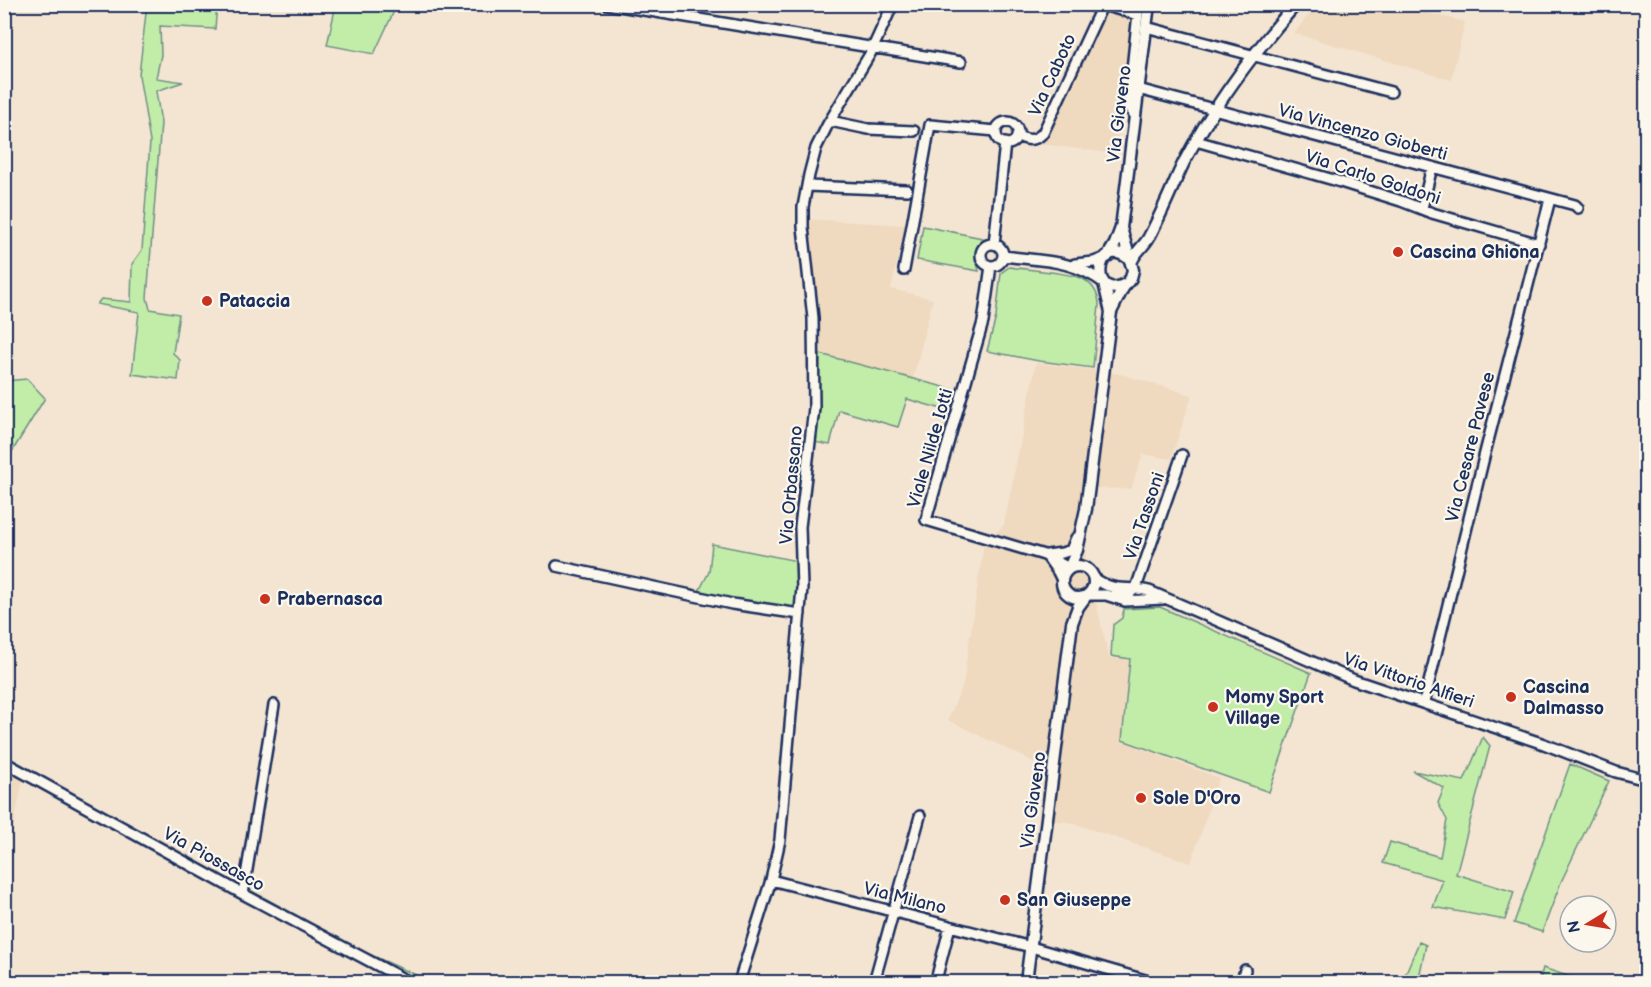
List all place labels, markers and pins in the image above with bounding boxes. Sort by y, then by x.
place label: Cascina Ghiona [1410,242,1540,263]
marker: Cascina Ghiona [1391,245,1405,259]
place label: Pataccia [219,291,290,312]
marker: Pataccia [200,294,214,308]
place label: Prabernasca [277,589,383,610]
marker: Prabernasca [258,592,272,606]
place label: Cascina Dalmasso [1523,677,1604,719]
place label: Momy Sport Village [1225,687,1324,729]
marker: Cascina Dalmasso [1504,690,1518,704]
marker: Momy Sport Village [1206,700,1220,714]
place label: Sole D'Oro [1153,788,1241,809]
marker: Sole D'Oro [1134,791,1148,805]
place label: San Giuseppe [1017,890,1131,911]
marker: San Giuseppe [998,893,1012,907]

